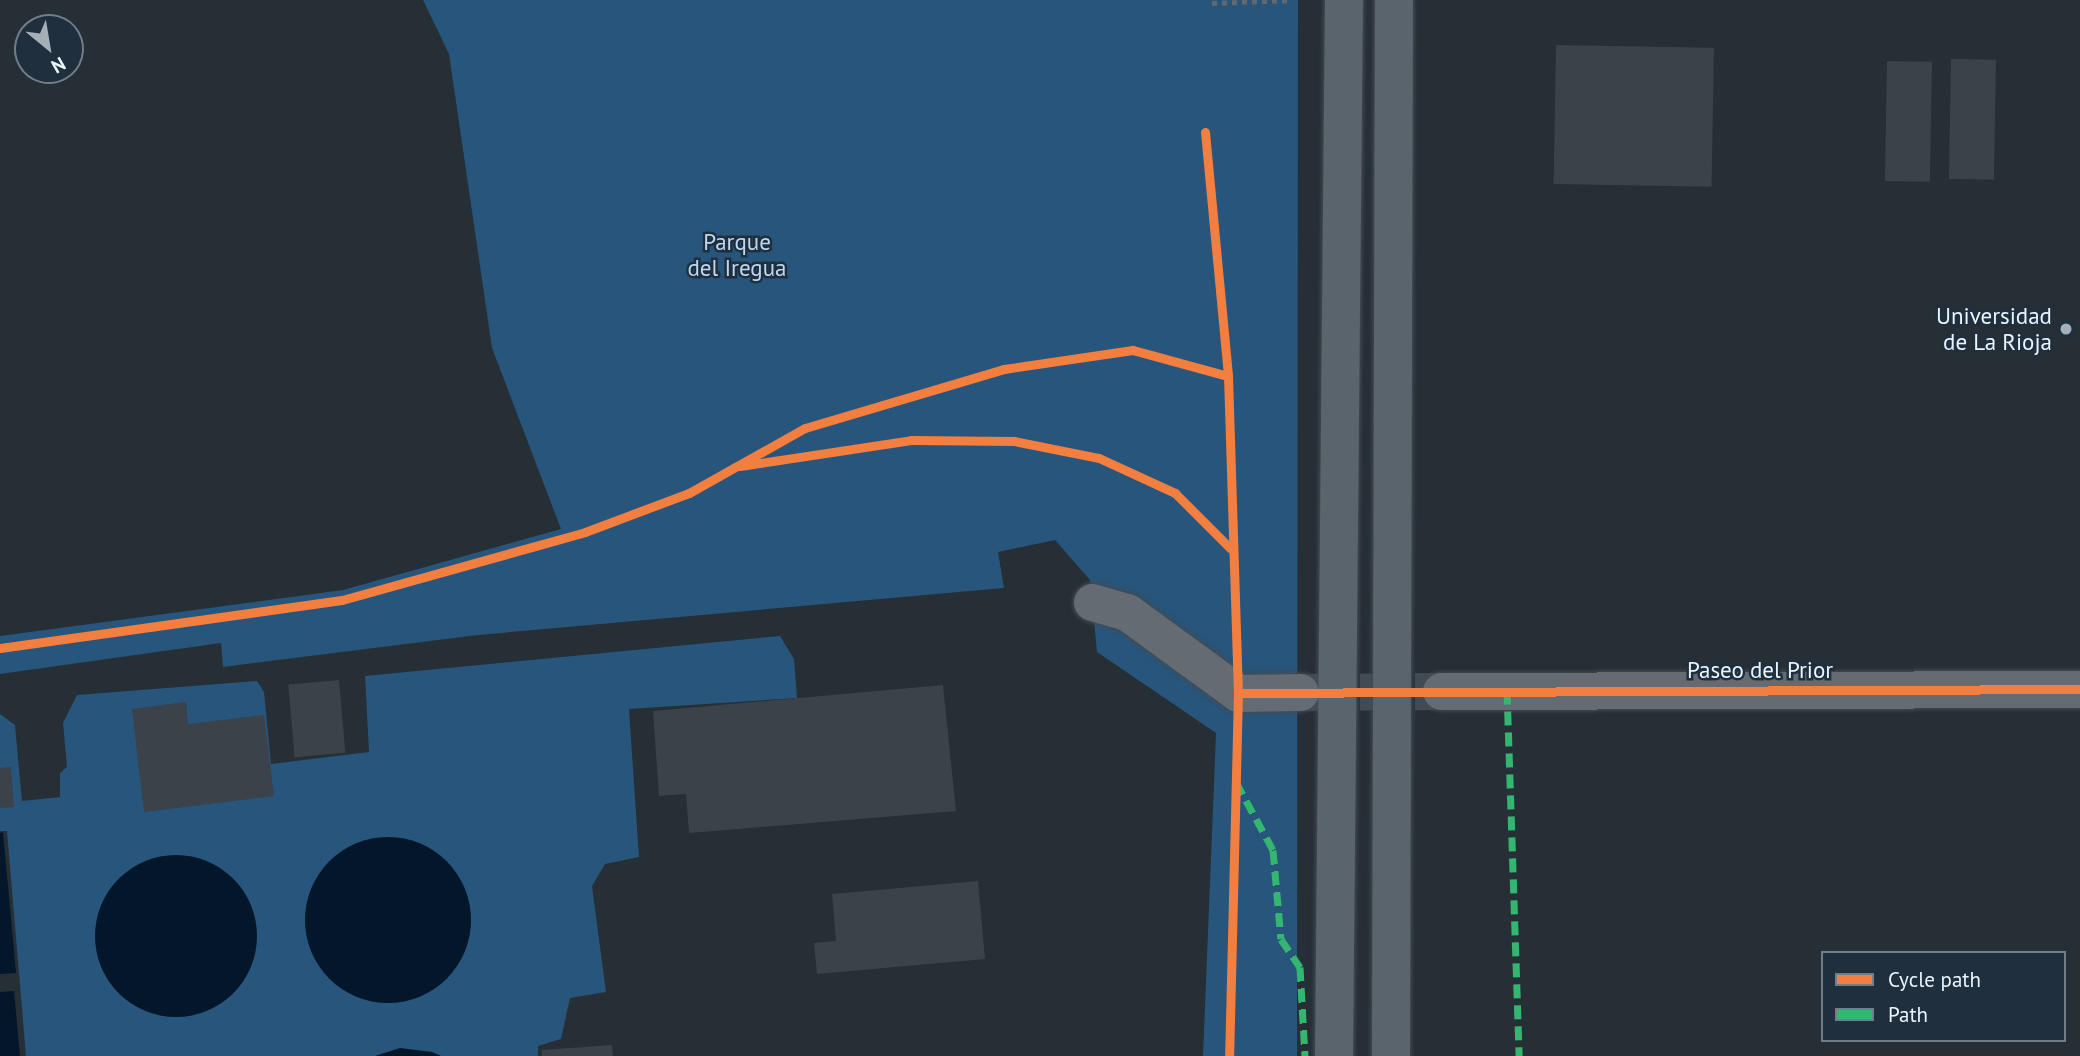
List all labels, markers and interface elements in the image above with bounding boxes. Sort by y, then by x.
north arrow [14,14,84,84]
text: N [47,52,70,79]
park label: Parque del Iregua [687,228,787,282]
place label: Universidad de La Rioja [1936,302,2052,356]
marker: Universidad de La Rioja [2058,321,2074,337]
street label: Paseo del Prior [1687,656,1833,684]
legend [1821,951,2066,1042]
text: Cycle path [1888,966,1981,993]
text: Path [1888,1001,1928,1028]

